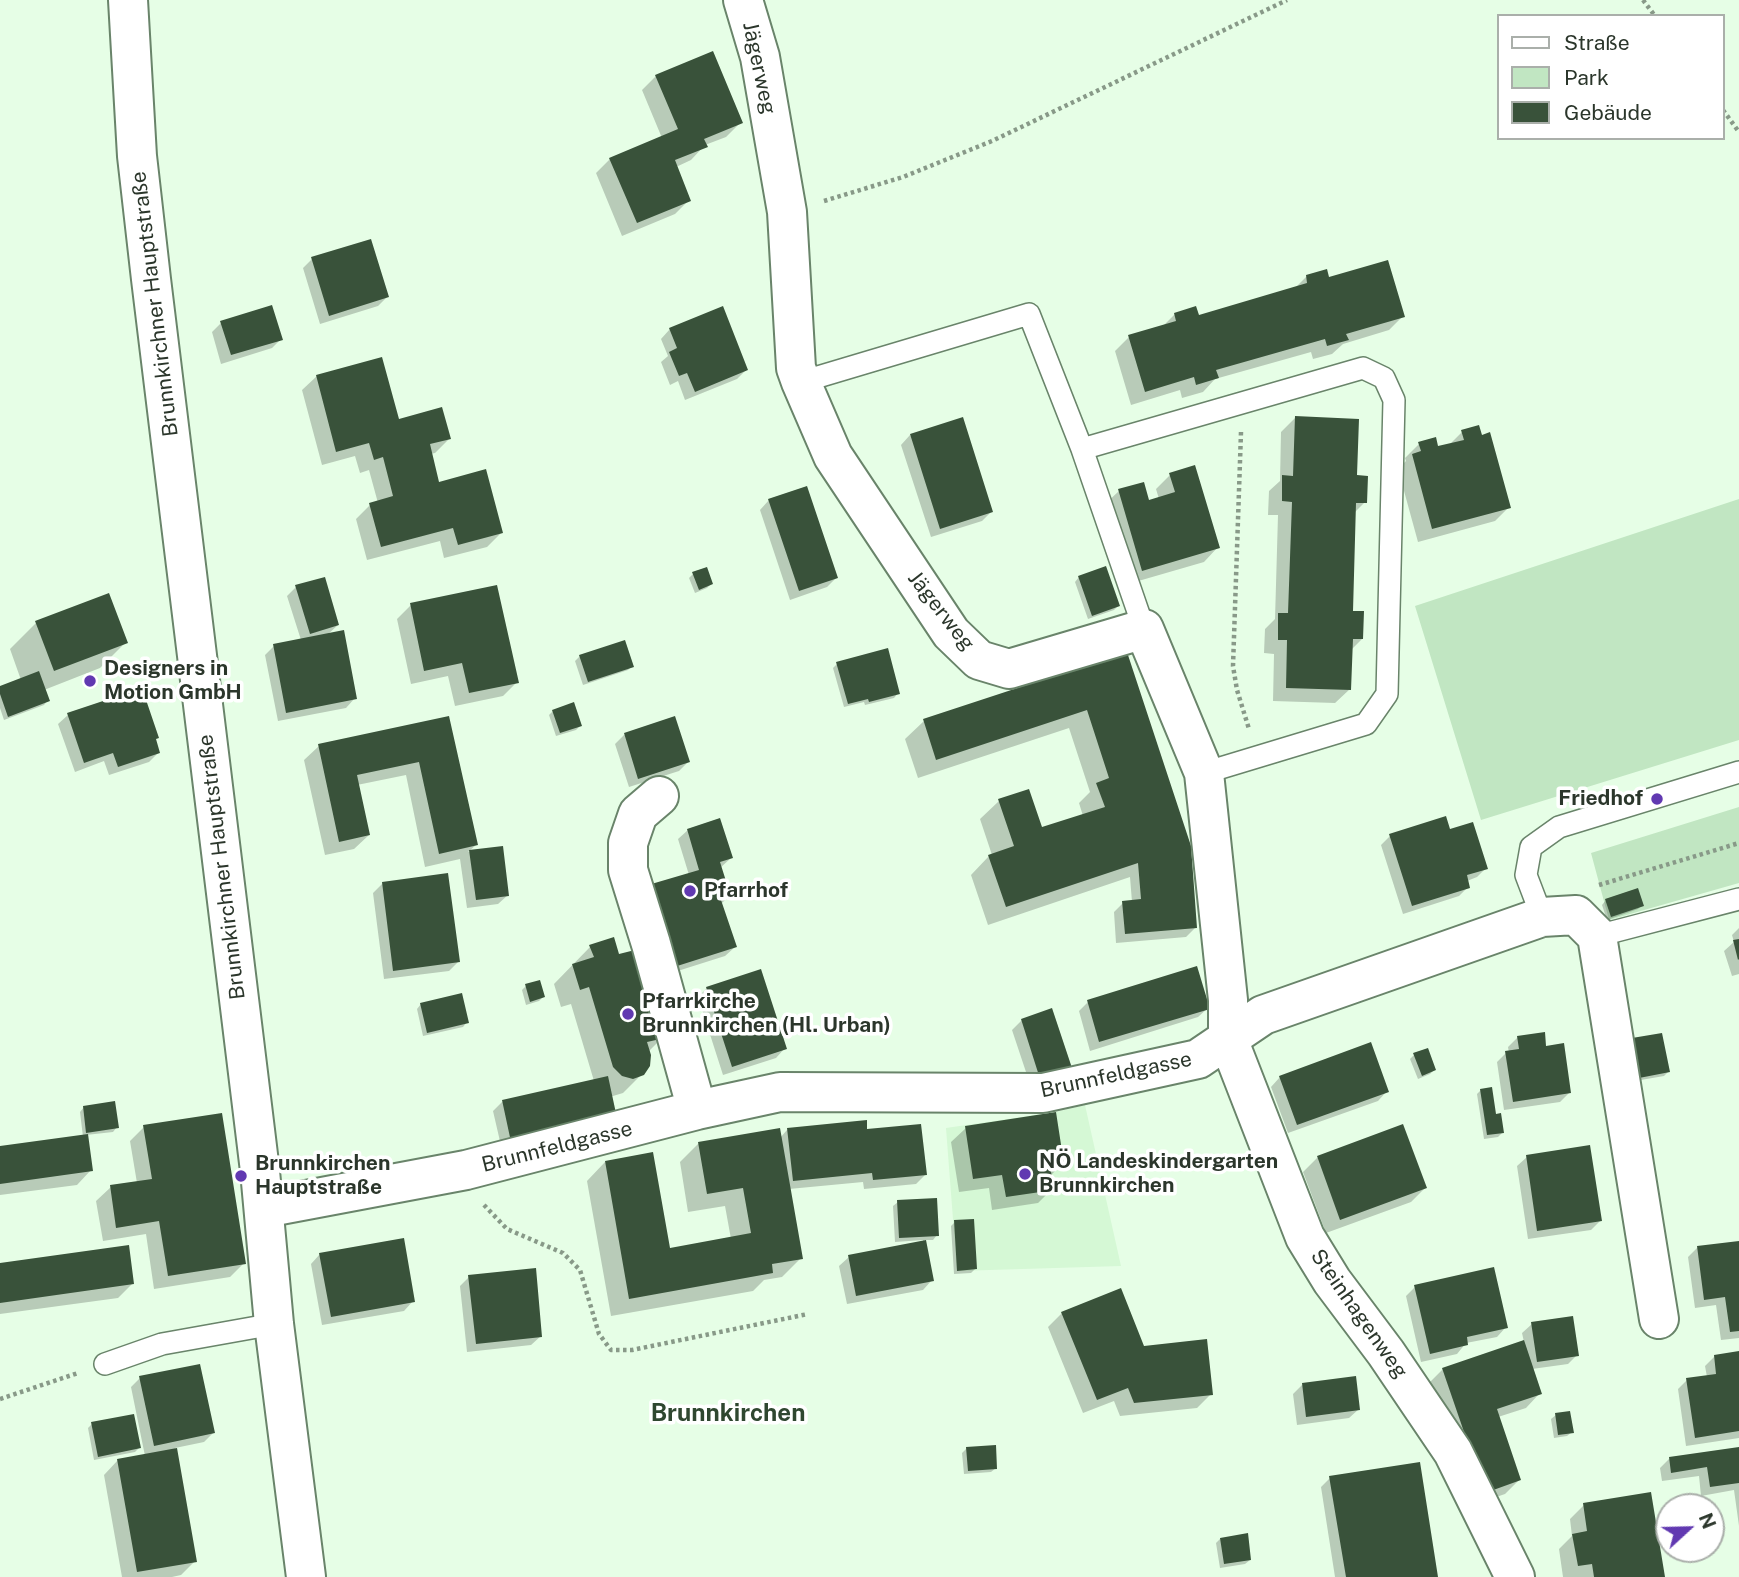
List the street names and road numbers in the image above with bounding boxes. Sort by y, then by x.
street label: Jägerweg [737,19,781,117]
street label: Brunnkirchner Hauptstraße [126,170,184,438]
street label: Jägerweg [902,566,980,656]
street label: Brunnkirchner Hauptstraße [193,733,251,1001]
street label: Brunnfeldgasse [1038,1047,1194,1103]
street label: Brunnfeldgasse [479,1116,635,1178]
street label: Steinhagenweg [1305,1245,1413,1383]

